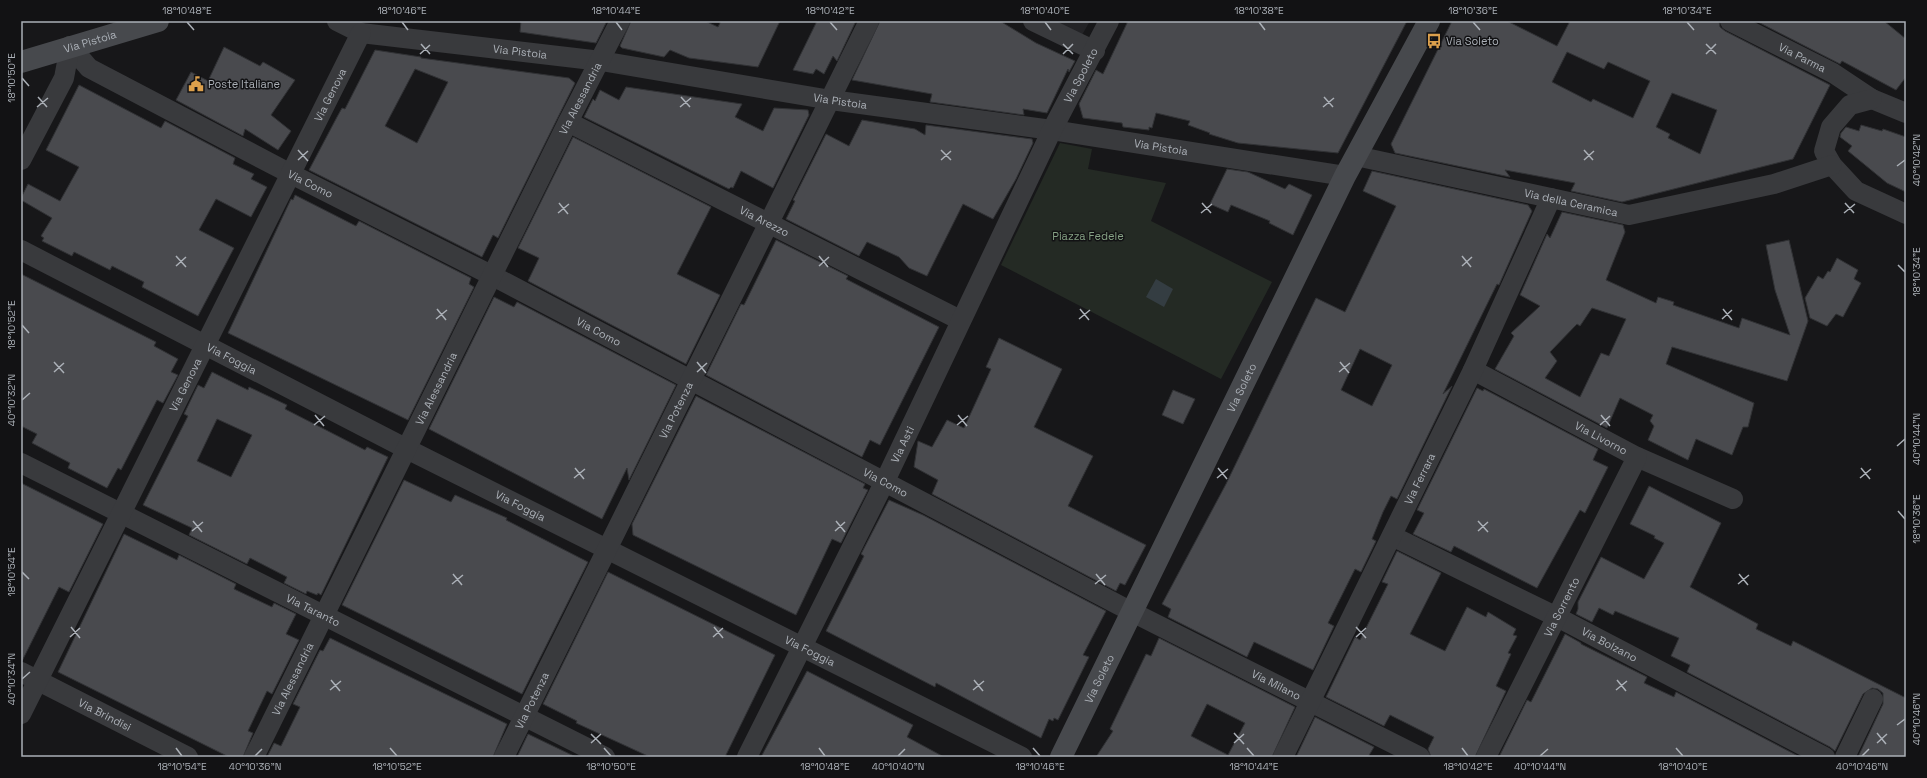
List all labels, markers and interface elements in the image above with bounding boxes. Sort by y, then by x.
text: 18°10'48"E [162,4,212,17]
text: 18°10'46"E [377,4,427,17]
text: 18°10'44"E [592,4,641,17]
text: 18°10'42"E [805,4,855,17]
text: 18°10'40"E [1020,4,1070,17]
text: 18°10'38"E [1234,4,1284,17]
text: 18°10'36"E [1448,4,1498,17]
text: 18°10'34"E [1662,4,1712,17]
street label: Via Pistoia [62,27,119,56]
bus stop icon: Via Soleto [1425,32,1443,50]
place label: Via Soleto [1446,34,1499,48]
street label: Via Parma [1776,40,1829,76]
street label: Via Pistoia [492,41,549,62]
street label: Via Spoleto [1060,45,1101,105]
text: 18°10'50"E [5,53,18,103]
street label: Via Alessandria [556,59,605,137]
street label: Via Genova [311,65,350,124]
public building icon: Poste Italiane [187,75,205,93]
place label: Poste Italiane [208,77,280,91]
street label: Via Pistoia [812,90,869,112]
text: 40°10'42"N [1910,134,1923,186]
street label: Via Pistoia [1133,136,1190,158]
street label: Via Como [286,167,336,201]
street label: Via della Ceramica [1523,186,1620,220]
street label: Via Arezzo [737,203,792,240]
park label: Piazza Fedele [1052,229,1124,243]
text: 18°10'34"E [1910,247,1923,297]
text: 18°10'52"E [5,300,18,350]
street label: Via Como [574,314,624,349]
street label: Via Foggia [204,340,260,378]
street label: Via Alessandria [412,349,460,427]
street label: Via Genova [166,355,205,414]
street label: Via Soleto [1224,361,1259,415]
text: 40°10'32"N [5,374,18,426]
street label: Via Potenza [656,379,696,441]
text: 40°10'44"N [1910,413,1923,465]
street label: Via Livorno [1572,418,1630,458]
street label: Via Asti [888,424,917,465]
street label: Via Ferrara [1401,450,1438,507]
street label: Via Como [861,465,911,500]
street label: Via Foggia [493,487,548,525]
text: 18°10'36"E [1910,494,1923,544]
text: 18°10'54"E [5,547,18,597]
street label: Via Sorrento [1541,575,1583,639]
street label: Via Taranto [284,591,343,630]
street label: Via Bolzano [1579,624,1640,665]
street label: Via Foggia [783,632,838,670]
street label: Via Alessandria [269,640,317,718]
street label: Via Soleto [1081,652,1117,706]
text: 40°10'34"N [5,653,18,705]
street label: Via Milano [1249,666,1304,703]
street label: Via Potenza [512,669,552,731]
text: 40°10'46"N [1910,693,1923,745]
street label: Via Brindisi [76,695,134,734]
text: 18°10'54"E [157,760,207,773]
text: 40°10'36"N [229,760,281,773]
text: 18°10'52"E [372,760,422,773]
text: 18°10'50"E [586,760,636,773]
text: 18°10'48"E [800,760,850,773]
text: 40°10'40"N [872,760,924,773]
text: 18°10'46"E [1015,760,1065,773]
text: 18°10'44"E [1230,760,1279,773]
text: 18°10'42"E [1443,760,1493,773]
text: 40°10'44"N [1514,760,1566,773]
text: 18°10'40"E [1658,760,1708,773]
text: 40°10'46"N [1836,760,1888,773]

